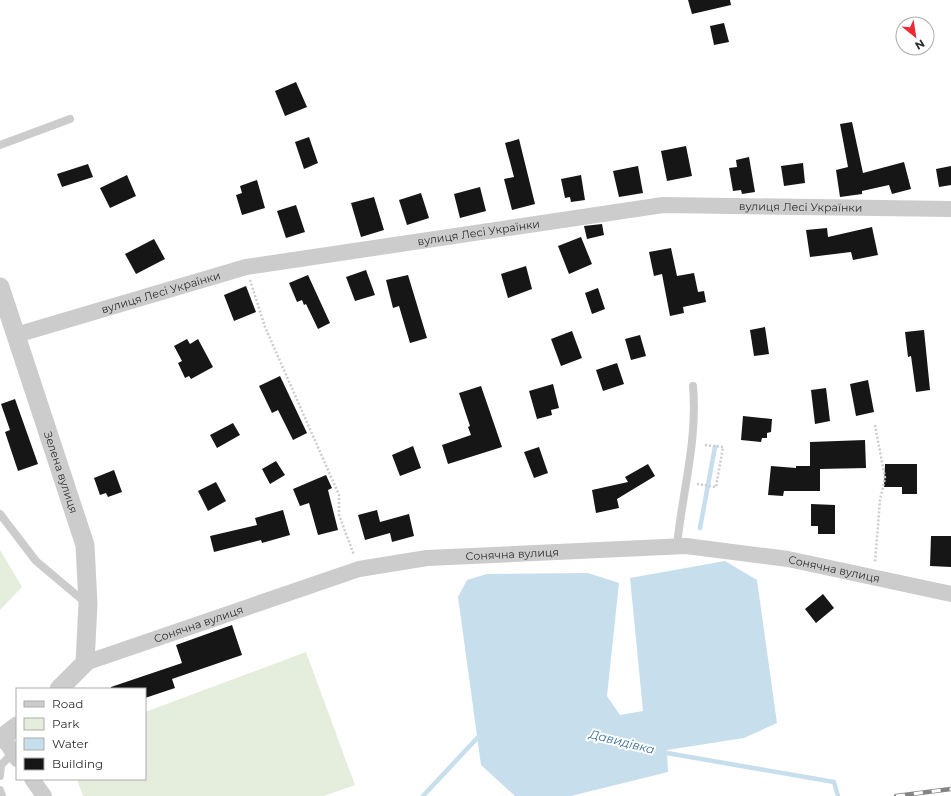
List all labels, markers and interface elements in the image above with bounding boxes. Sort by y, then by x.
north arrow [895,16,935,56]
text: N [913,36,927,53]
street label: вулиця Лесі Українки [739,199,862,215]
street label: вулиця Лесі Українки [416,216,541,248]
street label: вулиця Лесі Українки [100,268,222,316]
street label: Зелена вулиця [41,429,81,515]
street label: Сонячна вулиця [465,545,559,563]
street label: Сонячна вулиця [787,552,881,586]
street label: Сонячна вулиця [152,602,245,646]
legend [16,688,146,780]
text: Road [52,696,83,711]
text: Park [52,716,80,731]
water label: Давидівка [587,726,656,757]
text: Water [52,736,89,751]
text: Building [52,756,103,771]

